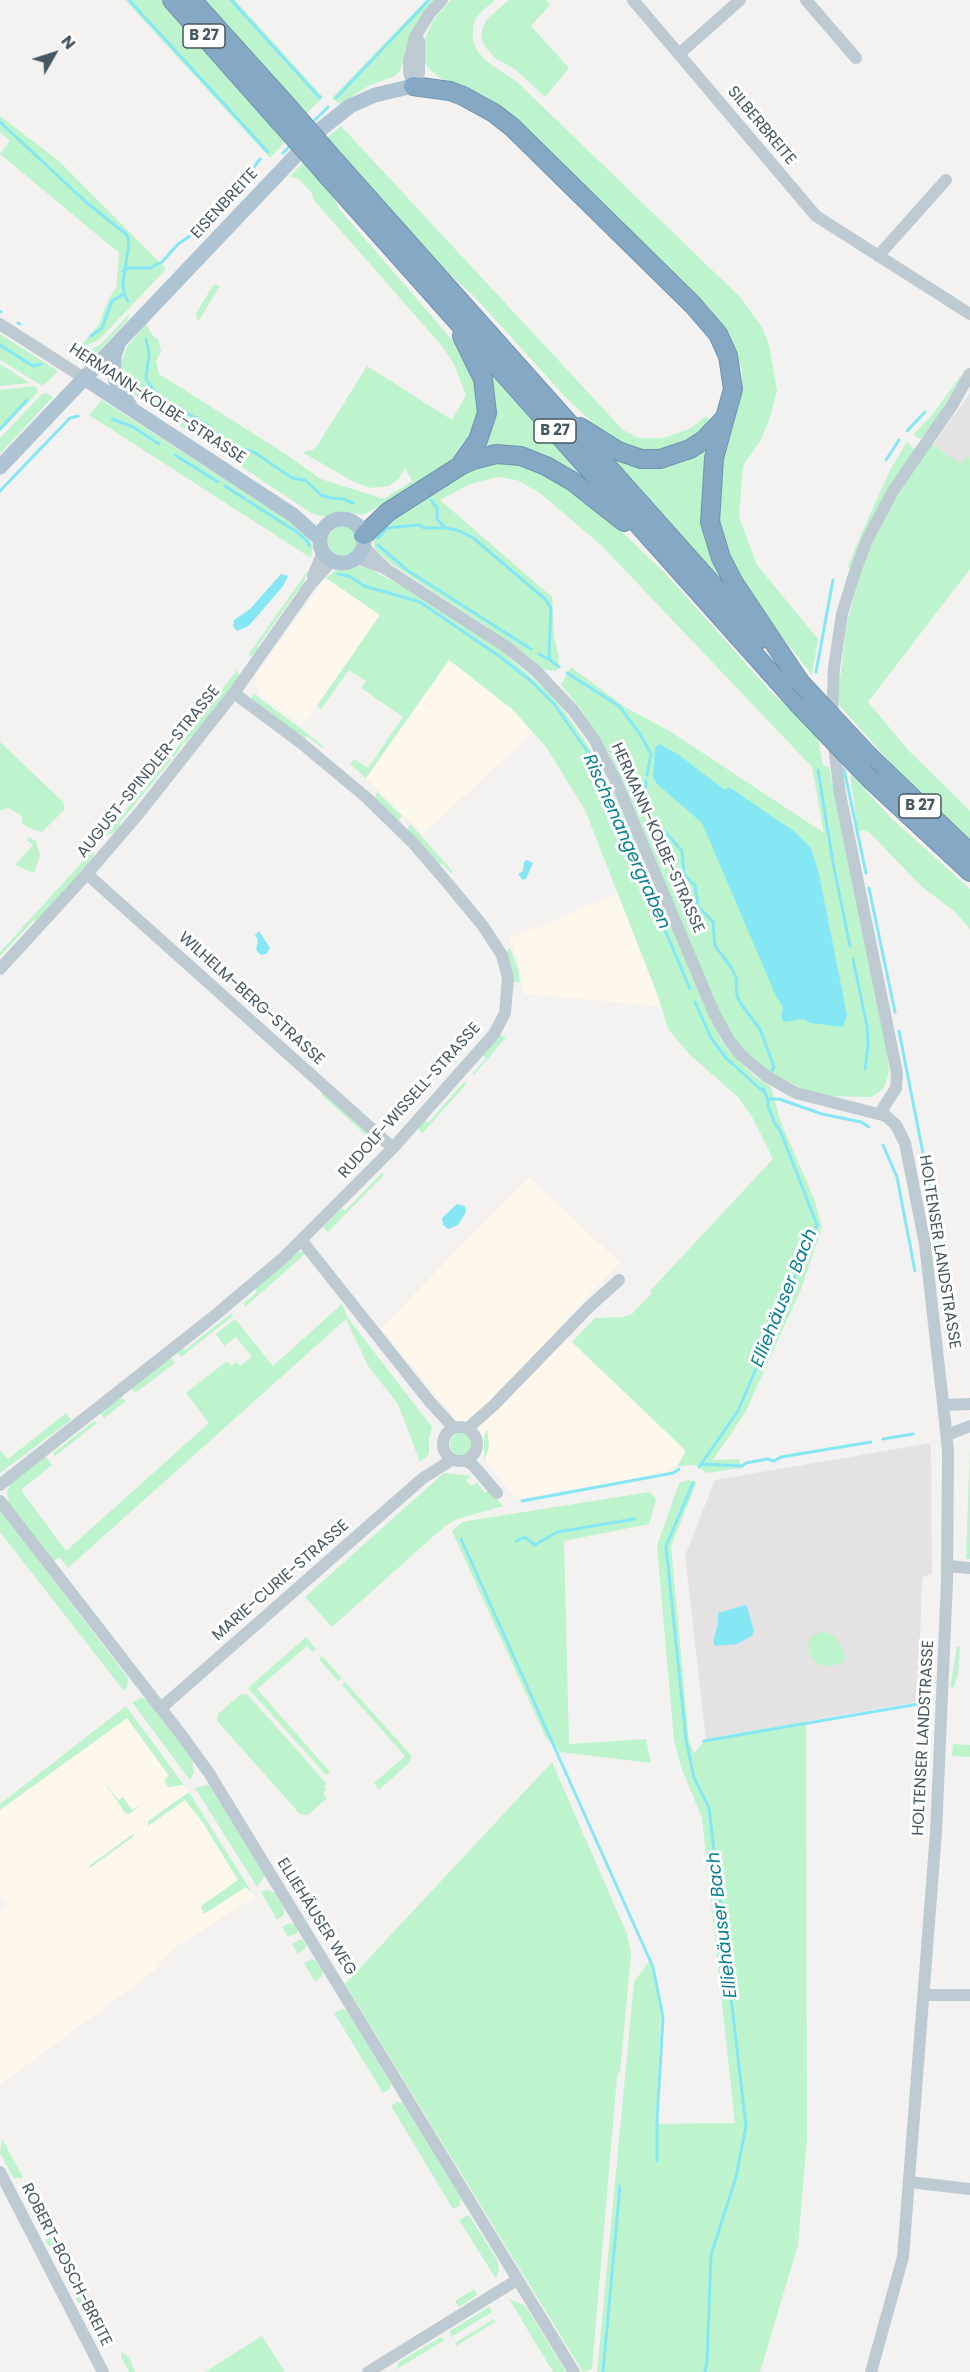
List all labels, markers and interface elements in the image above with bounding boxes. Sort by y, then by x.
north arrow [24,24,84,84]
road number: B 27 [183,24,225,48]
text: N [56,30,81,54]
street label: SILBERBREITE [723,83,799,169]
street label: EISENBREITE [187,165,263,243]
street label: HERMANN-KOLBE-STRASSE [65,340,249,468]
road number: B 27 [534,419,576,443]
street label: AUGUST-SPINDLER-STRASSE [74,682,224,862]
street label: HERMANN-KOLBE-STRASSE [606,740,708,936]
water label: Rischenangergraben [578,751,674,933]
road number: B 27 [899,794,941,818]
street label: WILHELM-BERG-STRASSE [174,928,328,1070]
street label: RUDOLF-WISSELL-STRASSE [335,1019,485,1183]
street label: HOLTENSER LANDSTRASSE [914,1154,964,1350]
water label: Elliehäuser Bach [747,1226,823,1370]
street label: MARIE-CURIE-STRASSE [209,1516,353,1646]
street label: HOLTENSER LANDSTRASSE [909,1640,939,1836]
water label: Elliehäuser Bach [703,1851,743,1999]
street label: ELLIEHÄUSER WEG [272,1855,360,1979]
street label: ROBERT-BOSCH-BREITE [17,2180,115,2350]

